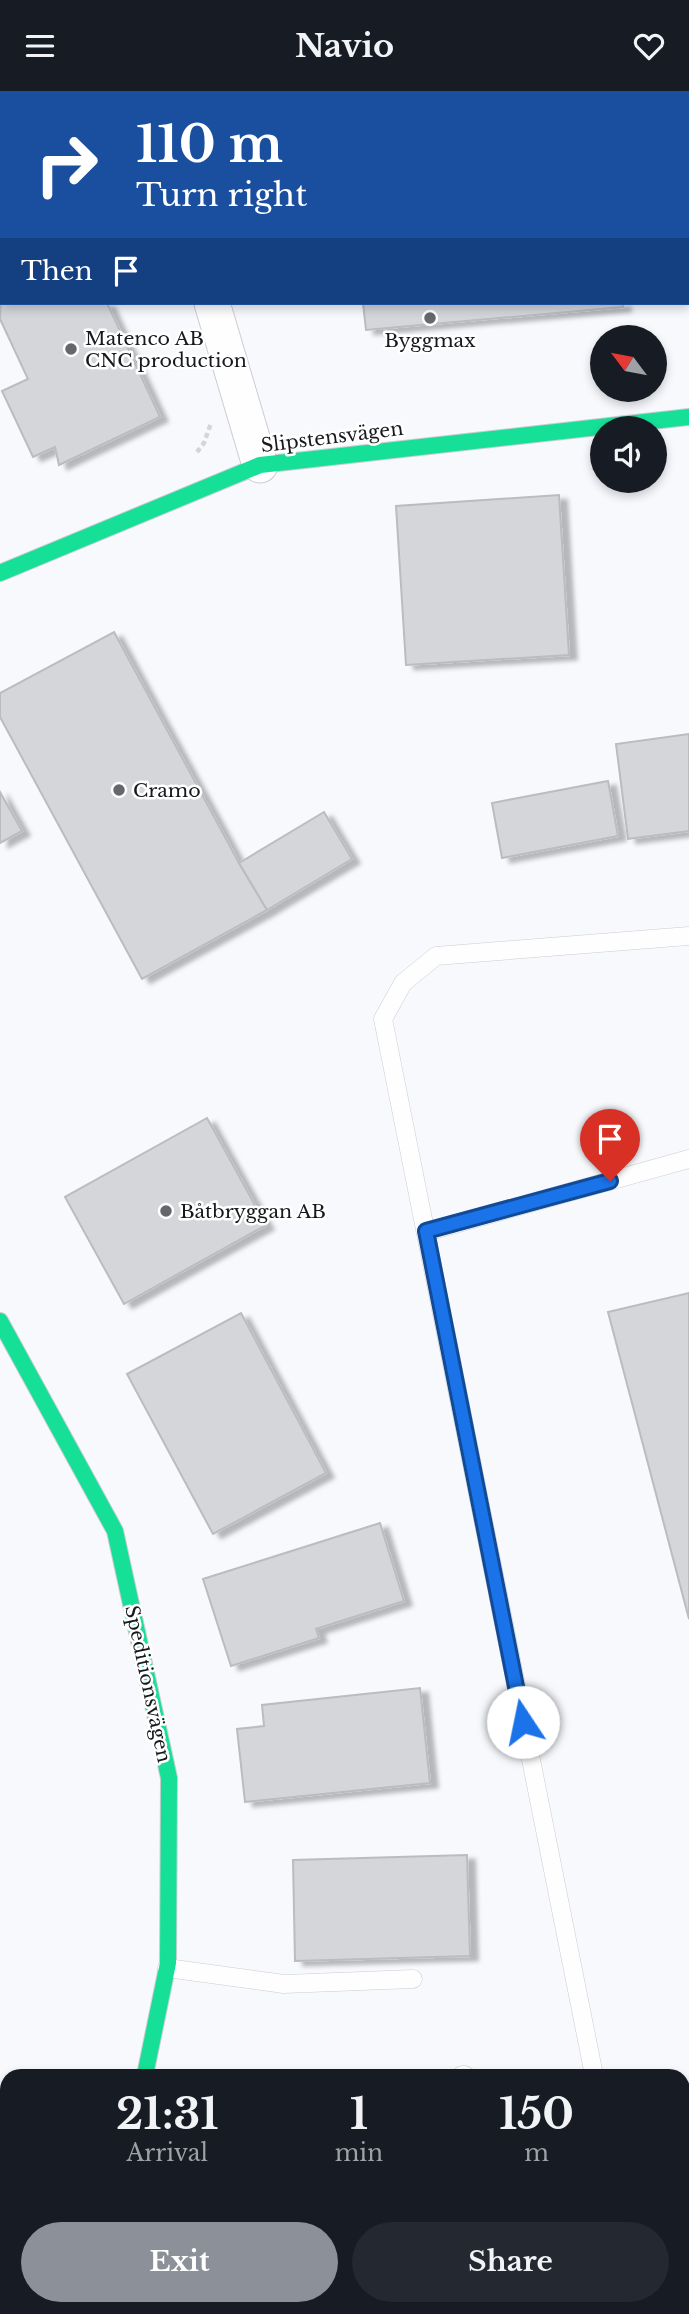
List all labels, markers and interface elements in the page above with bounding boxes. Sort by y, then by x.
text: Navio [295,26,394,66]
icon: menu [21,27,59,65]
icon: heart [630,27,668,65]
text: 110 m [136,114,283,175]
icon: right [21,119,112,210]
text: Turn right [136,175,307,215]
icon: arrive [107,252,145,290]
text: Then [21,255,93,287]
marker: Byggmax [422,310,438,326]
north arrow [590,325,667,403]
map controls [590,325,667,493]
place label: Matenco AB CNC production [85,327,247,372]
place label: Byggmax [384,329,476,352]
marker: Matenco AB CNC production [63,341,79,357]
button: sound [590,416,667,493]
street label: Slipstensvägen [260,417,404,457]
place label: Cramo [133,779,201,802]
marker: Cramo [111,782,127,798]
pin [580,1109,640,1181]
icon: arrive [591,1120,629,1158]
place label: Båtbryggan AB [180,1200,326,1223]
marker: Båtbryggan AB [158,1203,174,1219]
street label: Speditionsvägen [120,1603,176,1765]
position arrow [486,1685,560,1759]
text: 21:31 [116,2088,219,2140]
text: 1 [350,2088,368,2140]
text: 150 [499,2088,574,2140]
text: Arrival [127,2139,208,2167]
text: min [335,2139,383,2167]
text: m [524,2139,549,2167]
button: Exit [21,2222,338,2302]
button: Share [352,2222,669,2302]

